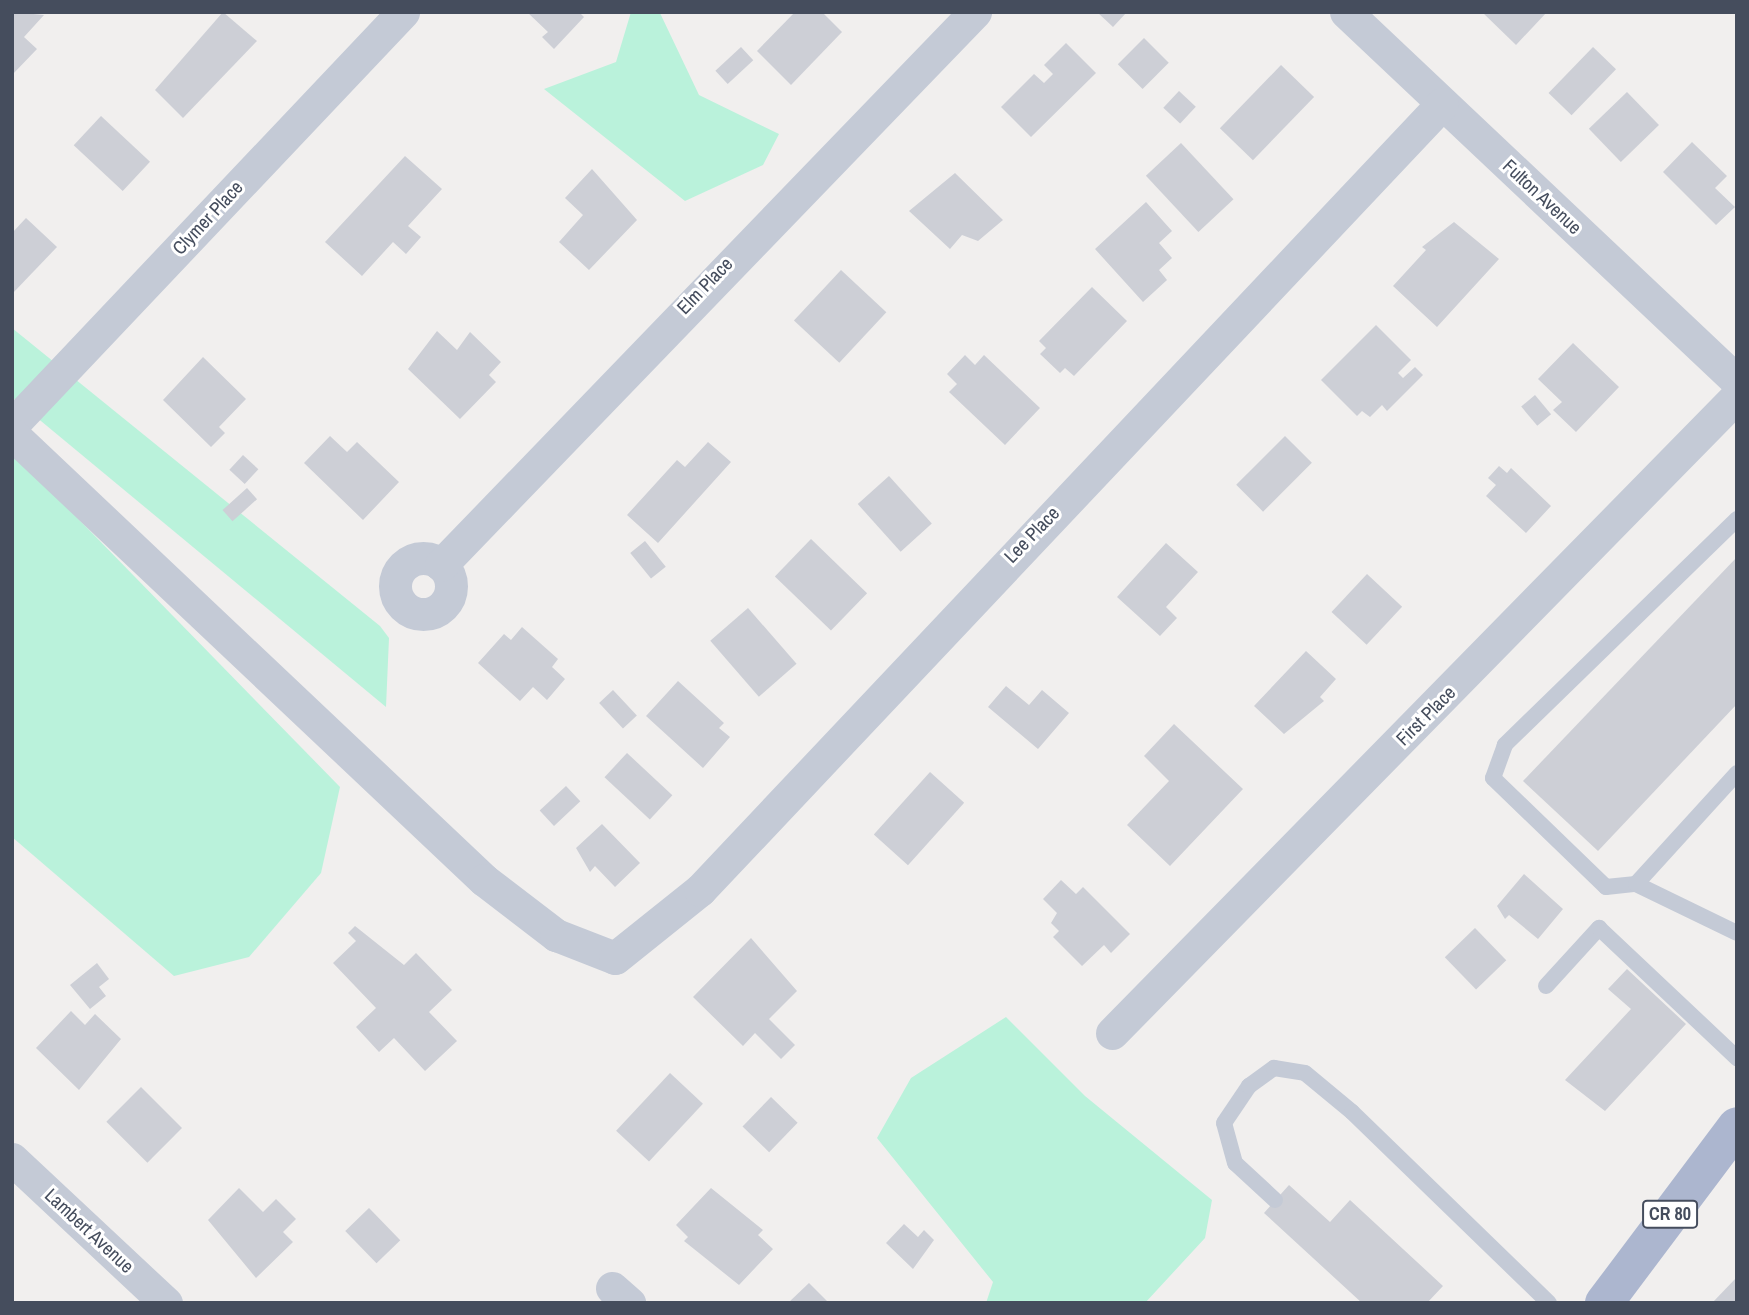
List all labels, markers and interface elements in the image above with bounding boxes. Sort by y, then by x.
street label: Fulton Avenue [1498,154,1586,240]
street label: Clymer Place [168,176,248,260]
street label: Elm Place [672,253,738,319]
street label: Lee Place [1000,502,1064,568]
street label: First Place [1392,682,1460,750]
street label: Lambert Avenue [40,1184,138,1278]
road number: CR 80 [1642,1199,1698,1228]

